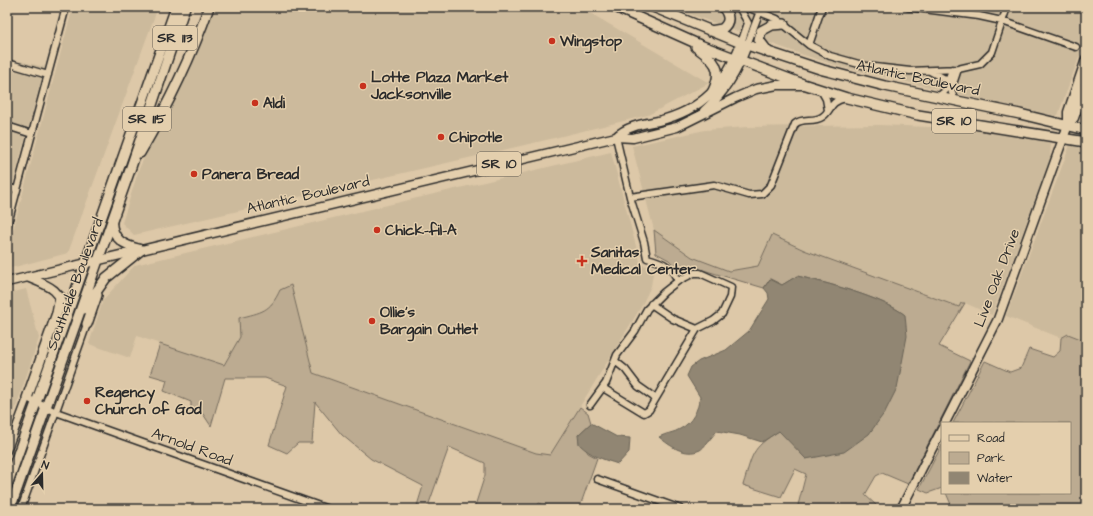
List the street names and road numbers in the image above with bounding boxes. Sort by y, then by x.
road number: SR 113 [153,26,197,50]
street label: Atlantic Boulevard [854,55,982,101]
road number: SR 115 [123,107,171,131]
road number: SR 10 [932,109,976,133]
road number: SR 10 [477,152,521,176]
street label: Atlantic Boulevard [244,171,372,219]
street label: Southside Boulevard [41,215,109,353]
street label: Live Oak Drive [969,226,1025,330]
street label: Arnold Road [149,423,235,471]

